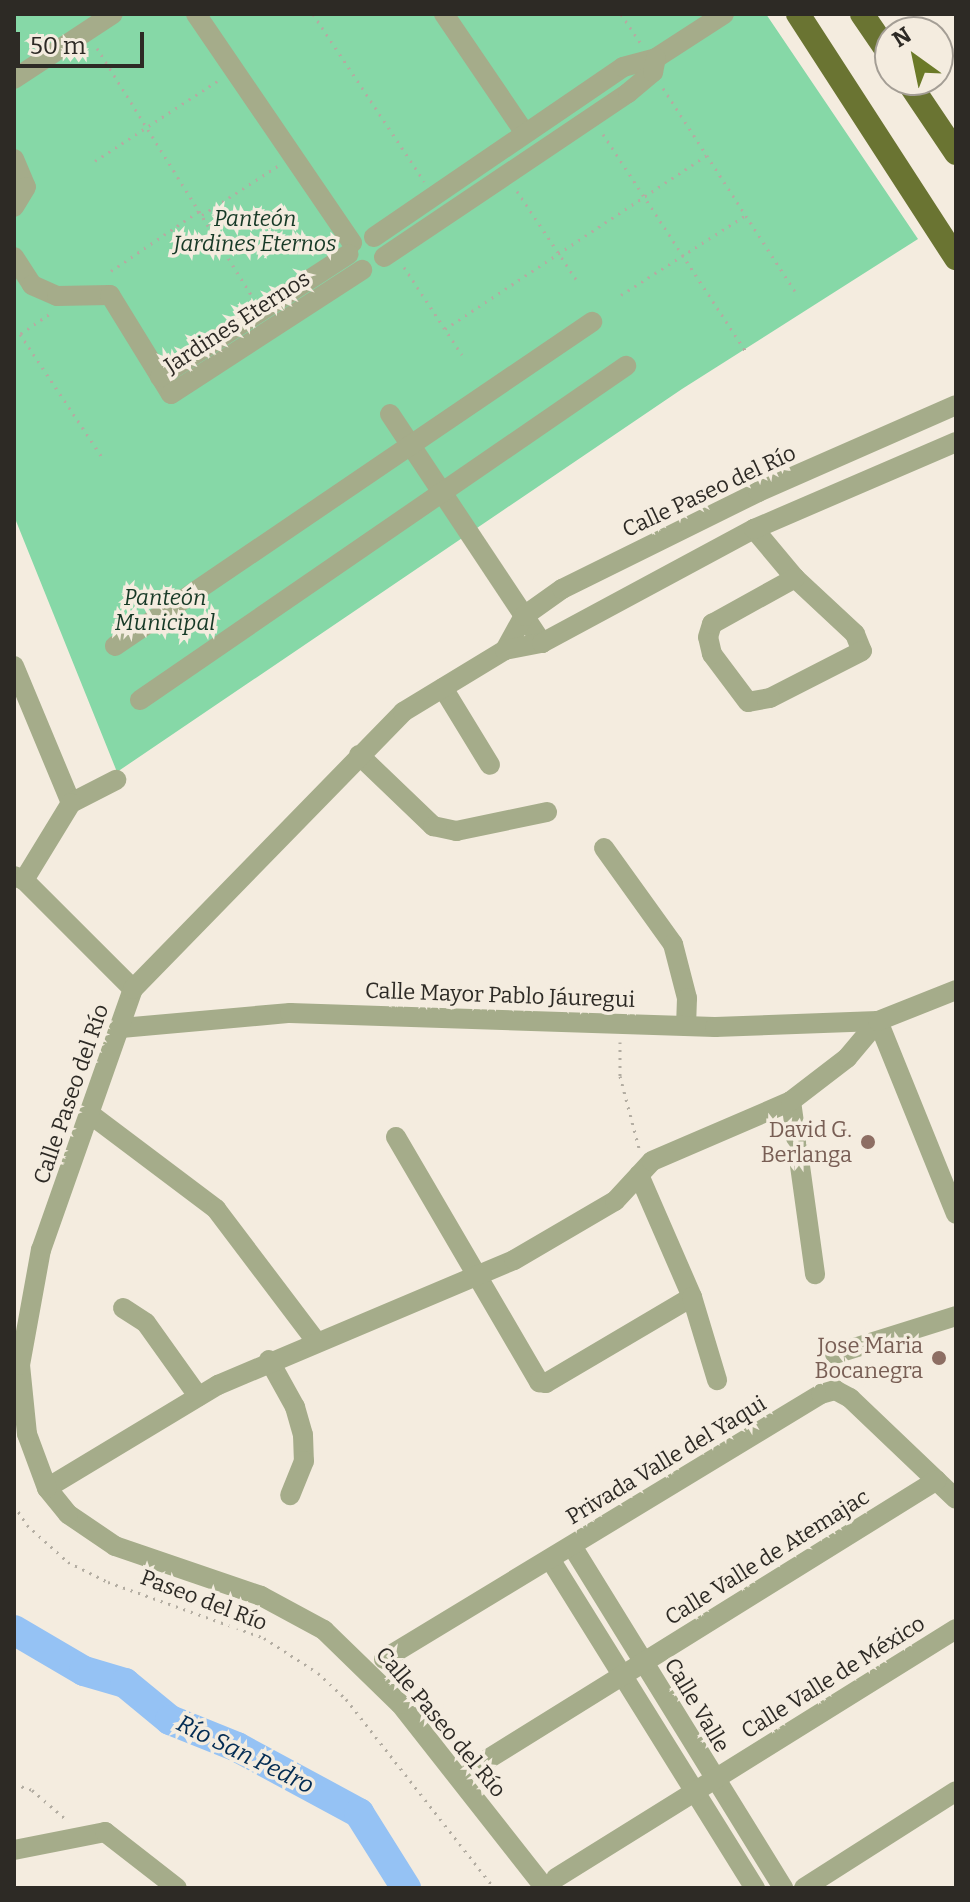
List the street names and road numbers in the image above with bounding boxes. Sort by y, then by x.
street label: Jardines Eternos [159,265,315,379]
street label: Calle Paseo del Río [618,439,800,543]
street label: Calle Mayor Pablo Jáuregui [364,977,636,1013]
street label: Calle Paseo del Río [28,1001,114,1187]
street label: Privada Valle del Yaqui [561,1390,771,1530]
street label: Calle Valle de Atemajac [660,1483,874,1631]
street label: Paseo del Río [137,1564,271,1636]
street label: Calle Valle de México [736,1610,930,1744]
street label: Calle Paseo del Río [370,1641,512,1803]
street label: Calle Valle [659,1653,735,1757]

